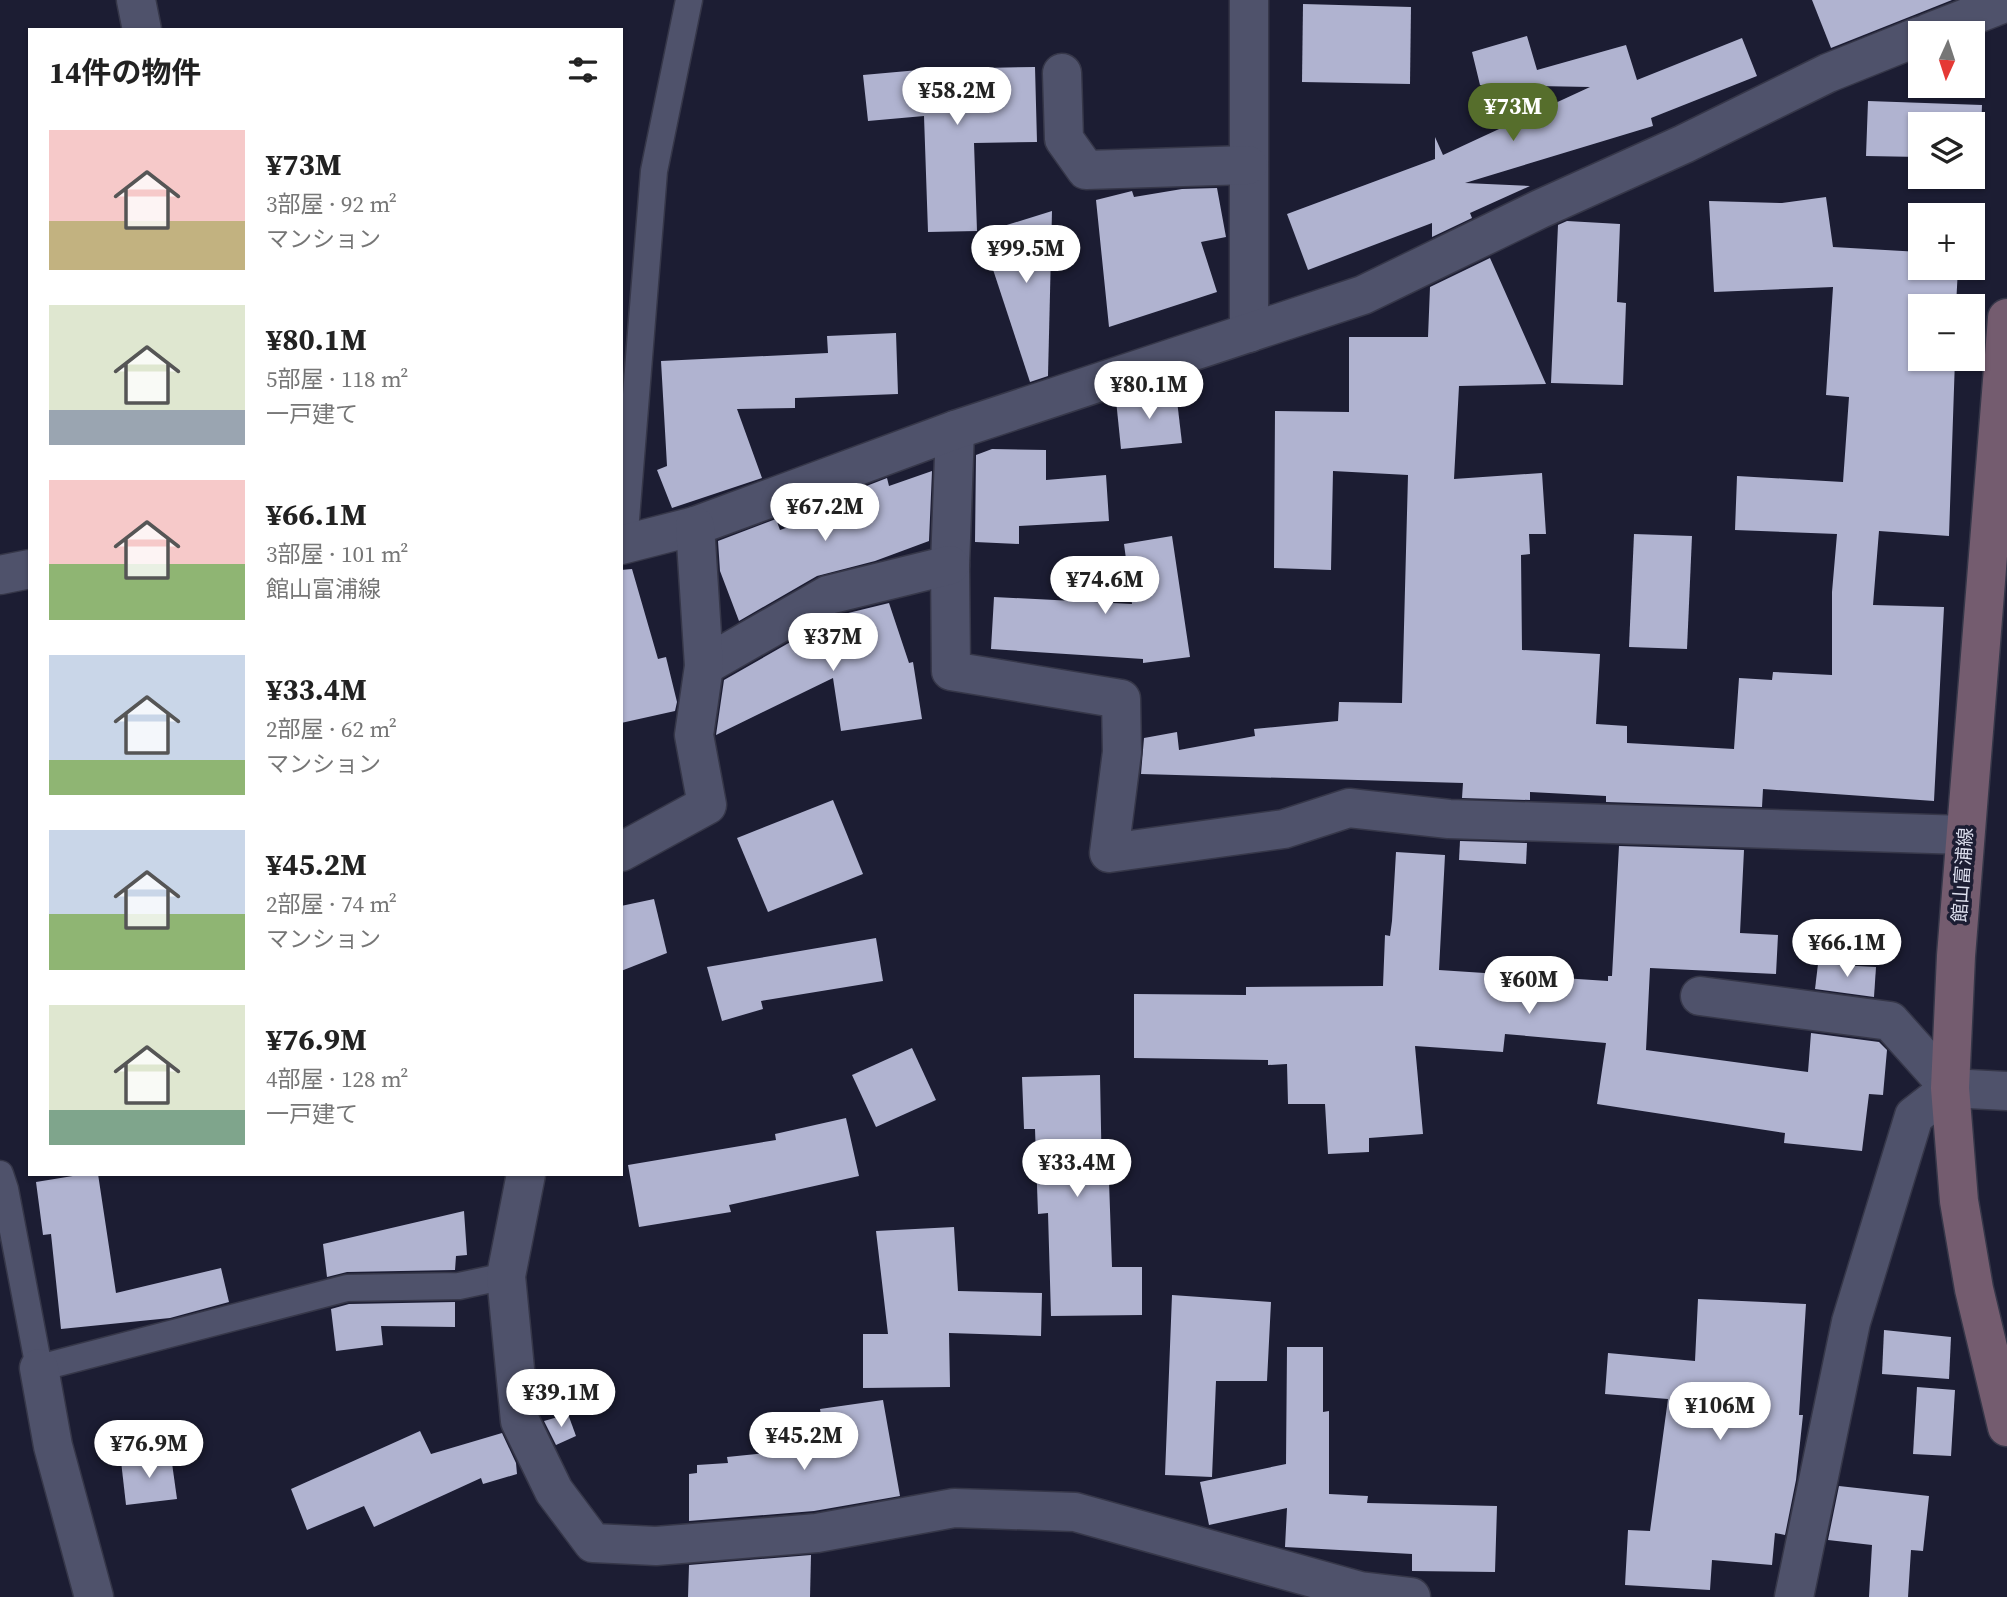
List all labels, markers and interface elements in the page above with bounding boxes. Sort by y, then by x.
north arrow [1908,21,1984,98]
map controls [1908,21,1985,371]
icon: filters [564,51,602,89]
text: 14件の物件 [49,52,202,93]
pin: ¥58.2M [900,68,1014,127]
text: ¥58.2M [918,74,996,106]
pin: ¥73M [1472,83,1554,143]
text: ¥73M [1484,90,1542,122]
button: layers [1908,112,1985,189]
text: ¥73M [266,144,342,185]
icon: home [105,158,189,242]
text: 3部屋 · 92 m² [266,188,397,220]
button: + [1908,203,1985,280]
text: マンション [266,223,381,255]
pin: ¥99.5M [969,226,1083,285]
text: ¥99.5M [987,232,1065,264]
button: − [1908,294,1985,371]
text: ¥80.1M [266,319,367,360]
icon: home [105,333,189,417]
pin: ¥80.1M [1092,362,1206,421]
text: 5部屋 · 118 m² [266,363,409,395]
text: ¥80.1M [1110,368,1188,400]
text: 一戸建て [266,398,358,430]
pin: ¥67.2M [768,484,882,543]
text: ¥67.2M [786,490,864,522]
text: ¥66.1M [266,494,367,535]
icon: home [105,508,189,592]
text: 3部屋 · 101 m² [266,538,409,570]
pin: ¥74.6M [1048,556,1162,616]
text: ¥74.6M [1066,563,1144,595]
text: 館山富浦線 [266,573,381,605]
pin: ¥37M [792,614,874,673]
text: ¥37M [804,620,862,652]
text: ¥33.4M [266,669,367,710]
icon: home [105,683,189,767]
text: 2部屋 · 62 m² [266,713,397,745]
text: マンション [266,748,381,780]
street label: 館山富浦線 [1946,827,1978,923]
text: ¥45.2M [266,844,367,885]
icon: home [105,858,189,942]
text: 2部屋 · 74 m² [266,888,397,920]
pin: ¥66.1M [1790,920,1904,979]
text: マンション [266,923,381,955]
text: ¥66.1M [1808,926,1886,958]
pin: ¥60M [1488,956,1570,1016]
text: ¥60M [1500,963,1558,995]
text: ¥76.9M [266,1019,367,1060]
icon: home [105,1033,189,1117]
text: 4部屋 · 128 m² [266,1063,409,1095]
text: 一戸建て [266,1098,358,1130]
pin: ¥33.4M [1020,1140,1134,1199]
text: ¥33.4M [1038,1146,1116,1178]
pin: ¥39.1M [504,1370,618,1429]
text: ¥39.1M [522,1376,600,1408]
pin: ¥106M [1671,1382,1769,1442]
text: ¥106M [1685,1389,1755,1421]
pin: ¥45.2M [747,1412,861,1472]
text: ¥45.2M [765,1419,843,1451]
pin: ¥76.9M [92,1420,206,1480]
text: ¥76.9M [110,1427,188,1459]

